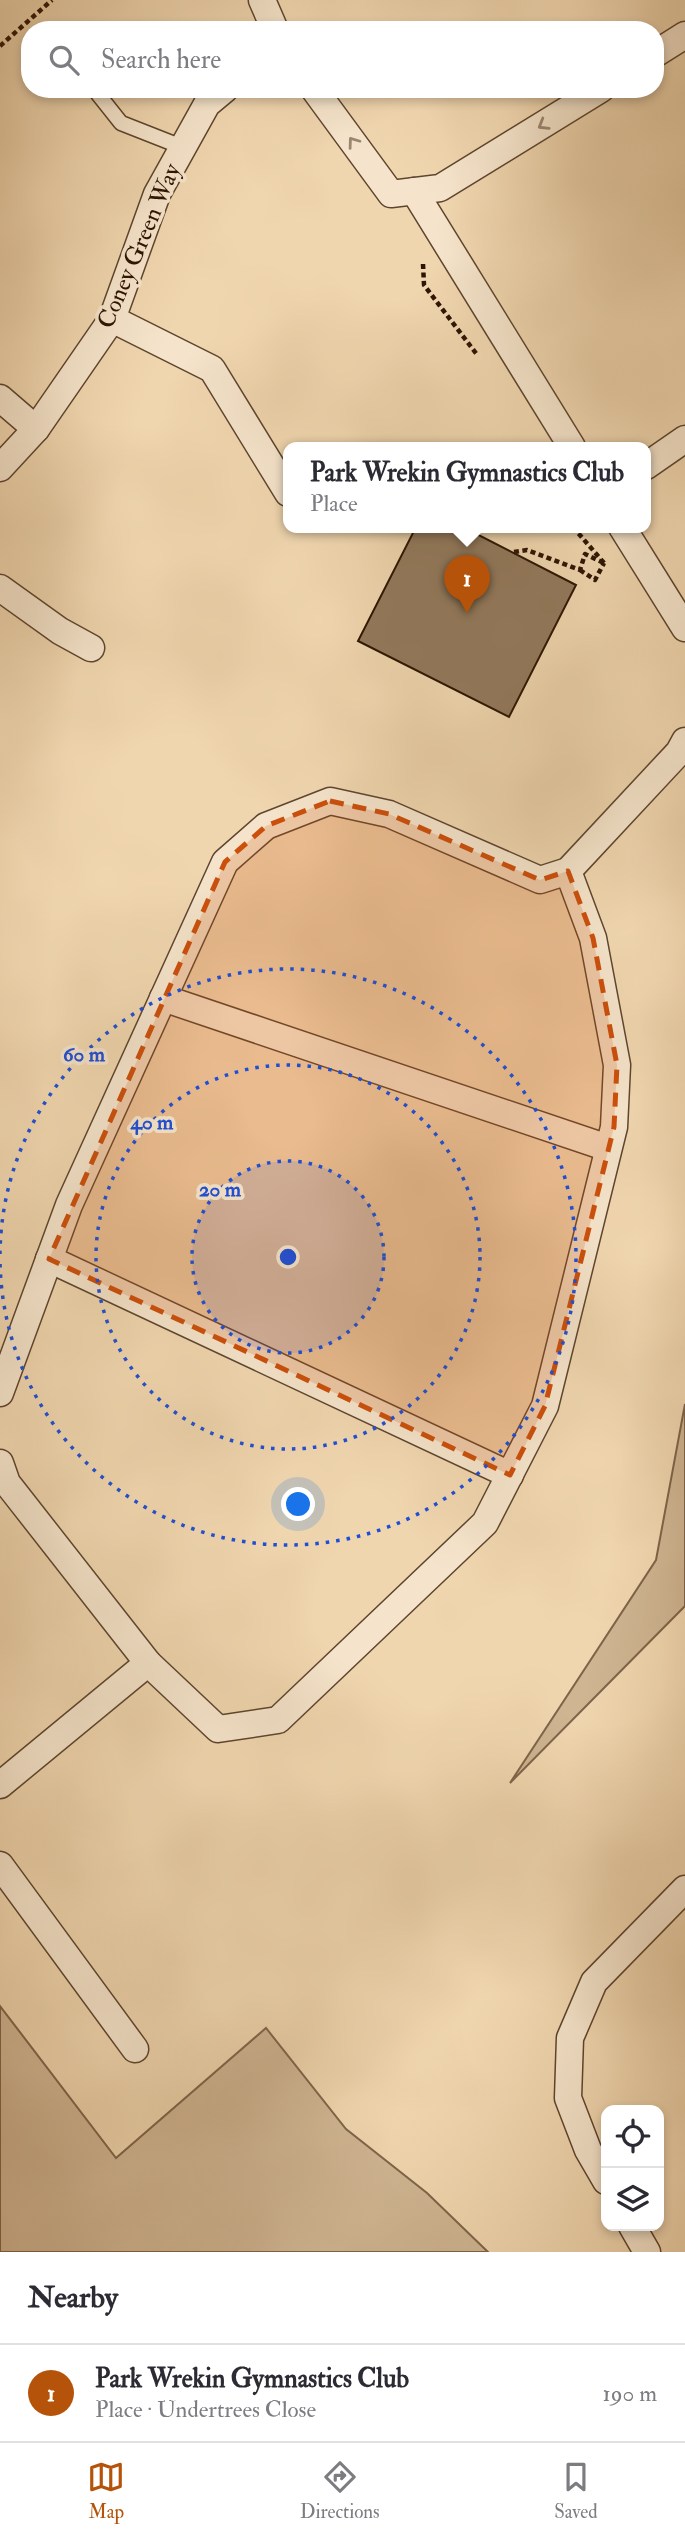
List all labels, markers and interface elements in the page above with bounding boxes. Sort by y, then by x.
search box [21,21,664,98]
icon: search [45,41,83,79]
text: Search here [101,44,221,76]
one-way arrow [537,117,550,130]
one-way arrow [348,137,361,149]
street label: Coney Green Way [90,158,188,333]
popup [283,442,651,533]
text: Park Wrekin Gymnastics Club [310,457,624,489]
text: Place [310,489,358,518]
pin: 1 [444,555,490,613]
text: 60 m [63,1041,106,1068]
text: 40 m [130,1109,174,1136]
text: 20 m [199,1176,242,1203]
centre of rings [276,1245,300,1269]
your location [281,1487,315,1521]
map controls [601,2105,664,2231]
button: locate [601,2105,664,2168]
button: layers [601,2168,664,2231]
text: Nearby [28,2279,118,2316]
text: Park Wrekin Gymnastics Club [95,2363,409,2395]
text: 1 [47,2379,55,2408]
text: 190 m [603,2379,657,2408]
text: Place · Undertrees Close [95,2395,316,2424]
tab: Map [87,2458,125,2524]
tab: Directions [300,2458,380,2524]
tab: Saved [554,2458,598,2524]

